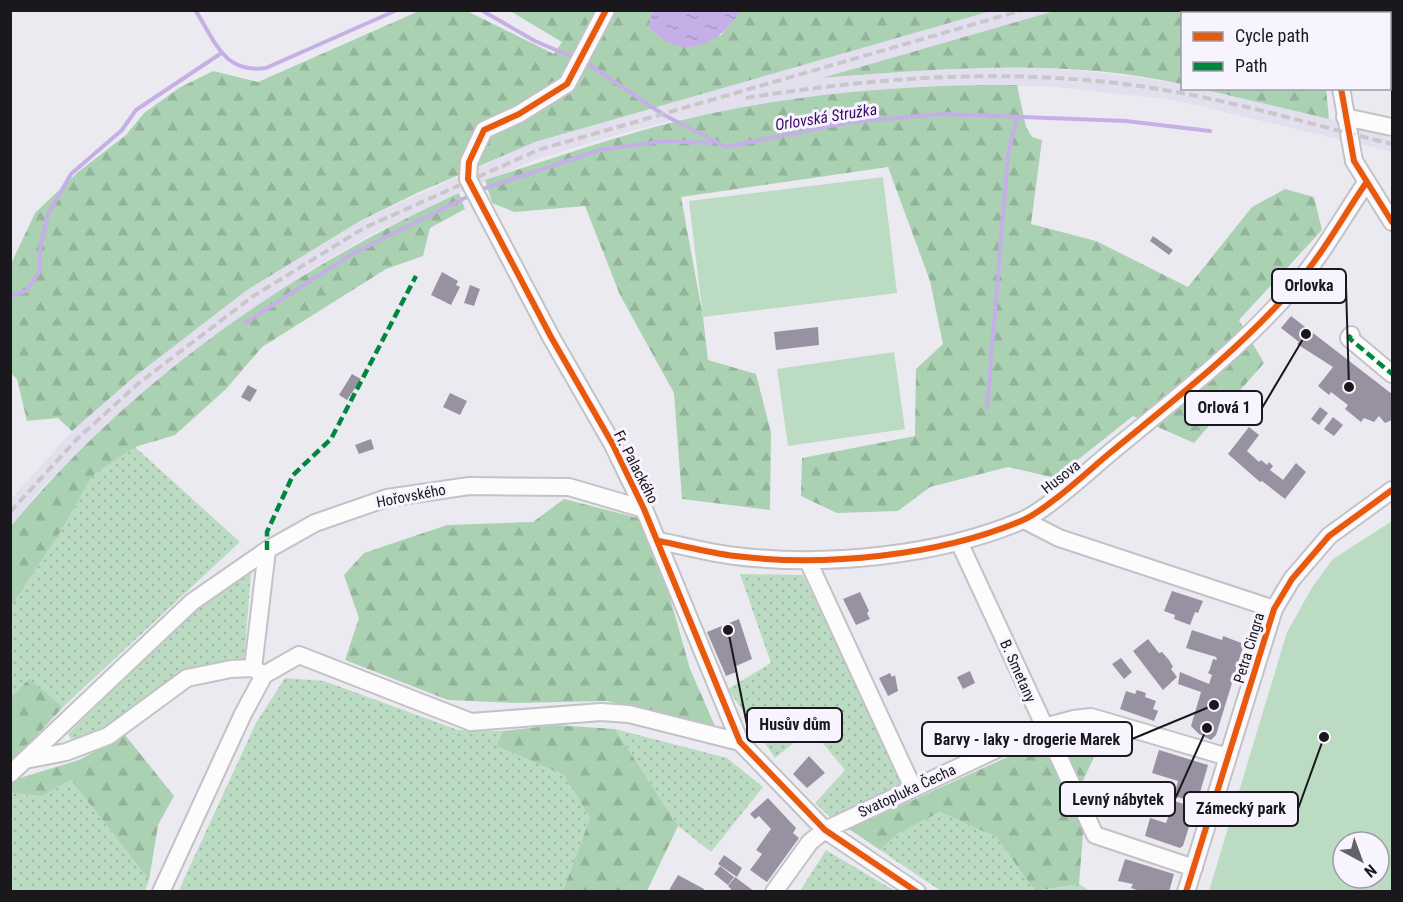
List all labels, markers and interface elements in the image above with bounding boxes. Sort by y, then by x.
legend [1181,12,1391,90]
text: Cycle path [1235,25,1309,46]
text: Path [1235,55,1268,76]
water label: Orlovská Stružka [774,100,878,134]
callout: Orlovka [1272,269,1346,303]
text: Orlovka [1284,276,1334,295]
callout: Orlová 1 [1185,391,1262,425]
text: Orlová 1 [1197,398,1251,417]
street label: Fr. Palackého [610,428,662,506]
street label: Husova [1038,456,1084,498]
street label: Hořovského [375,480,447,512]
street label: Petra Cingra [1230,611,1268,685]
street label: B. Smetany [996,637,1040,705]
callout: Husův dům [747,708,842,742]
text: Husův dům [759,715,831,734]
callout: Barvy - laky - drogerie Marek [922,722,1132,756]
text: Barvy - laky - drogerie Marek [934,730,1121,749]
street label: Svatopluka Čecha [855,761,959,821]
callout: Levný nábytek [1060,782,1175,816]
text: Levný nábytek [1072,790,1164,809]
callout: Zámecký park [1184,792,1298,826]
text: Zámecký park [1196,799,1286,818]
north arrow [1331,830,1391,890]
text: N [1361,861,1380,881]

